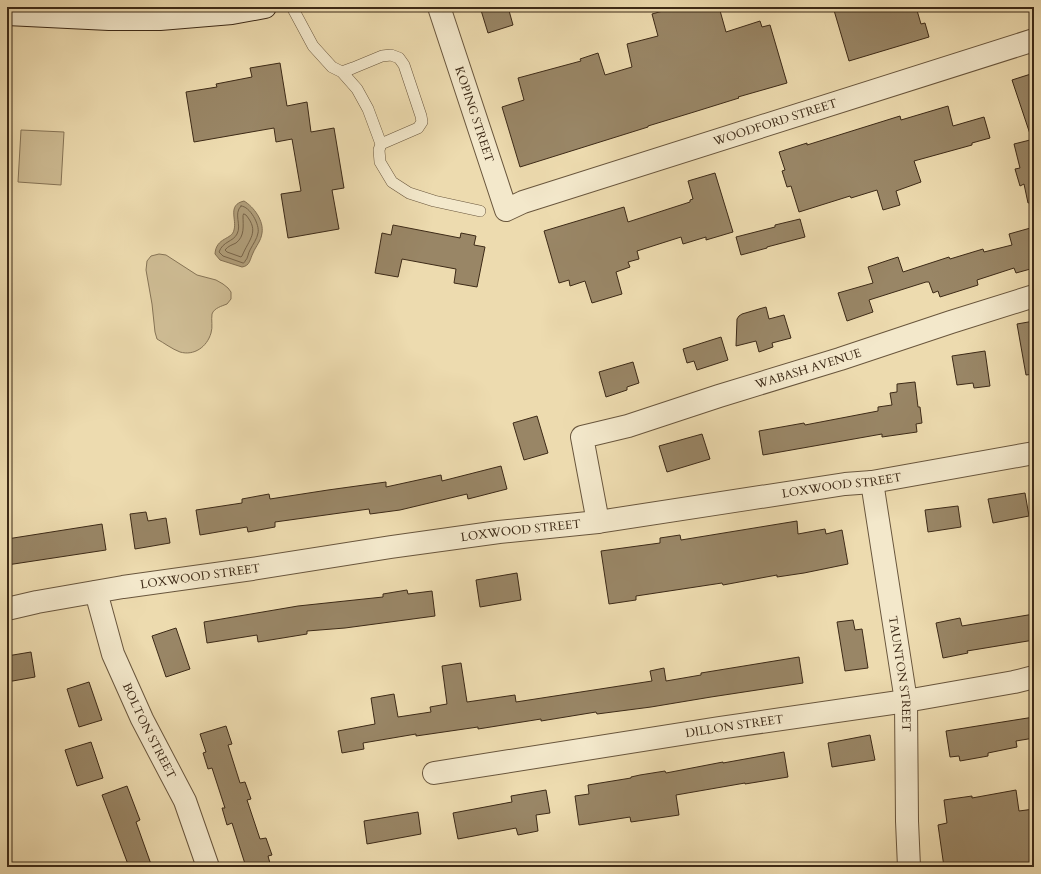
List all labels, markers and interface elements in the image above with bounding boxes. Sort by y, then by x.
street label: KOPING STREET [451,64,498,165]
street label: WOODFORD STREET [710,95,839,150]
street label: WABASH AVENUE [752,344,863,393]
street label: LOXWOOD STREET [781,469,903,502]
street label: LOXWOOD STREET [460,516,582,545]
street label: LOXWOOD STREET [139,560,261,593]
street label: TAUNTON STREET [885,615,914,732]
street label: BOLTON STREET [119,680,180,781]
street label: DILLON STREET [684,711,785,741]

